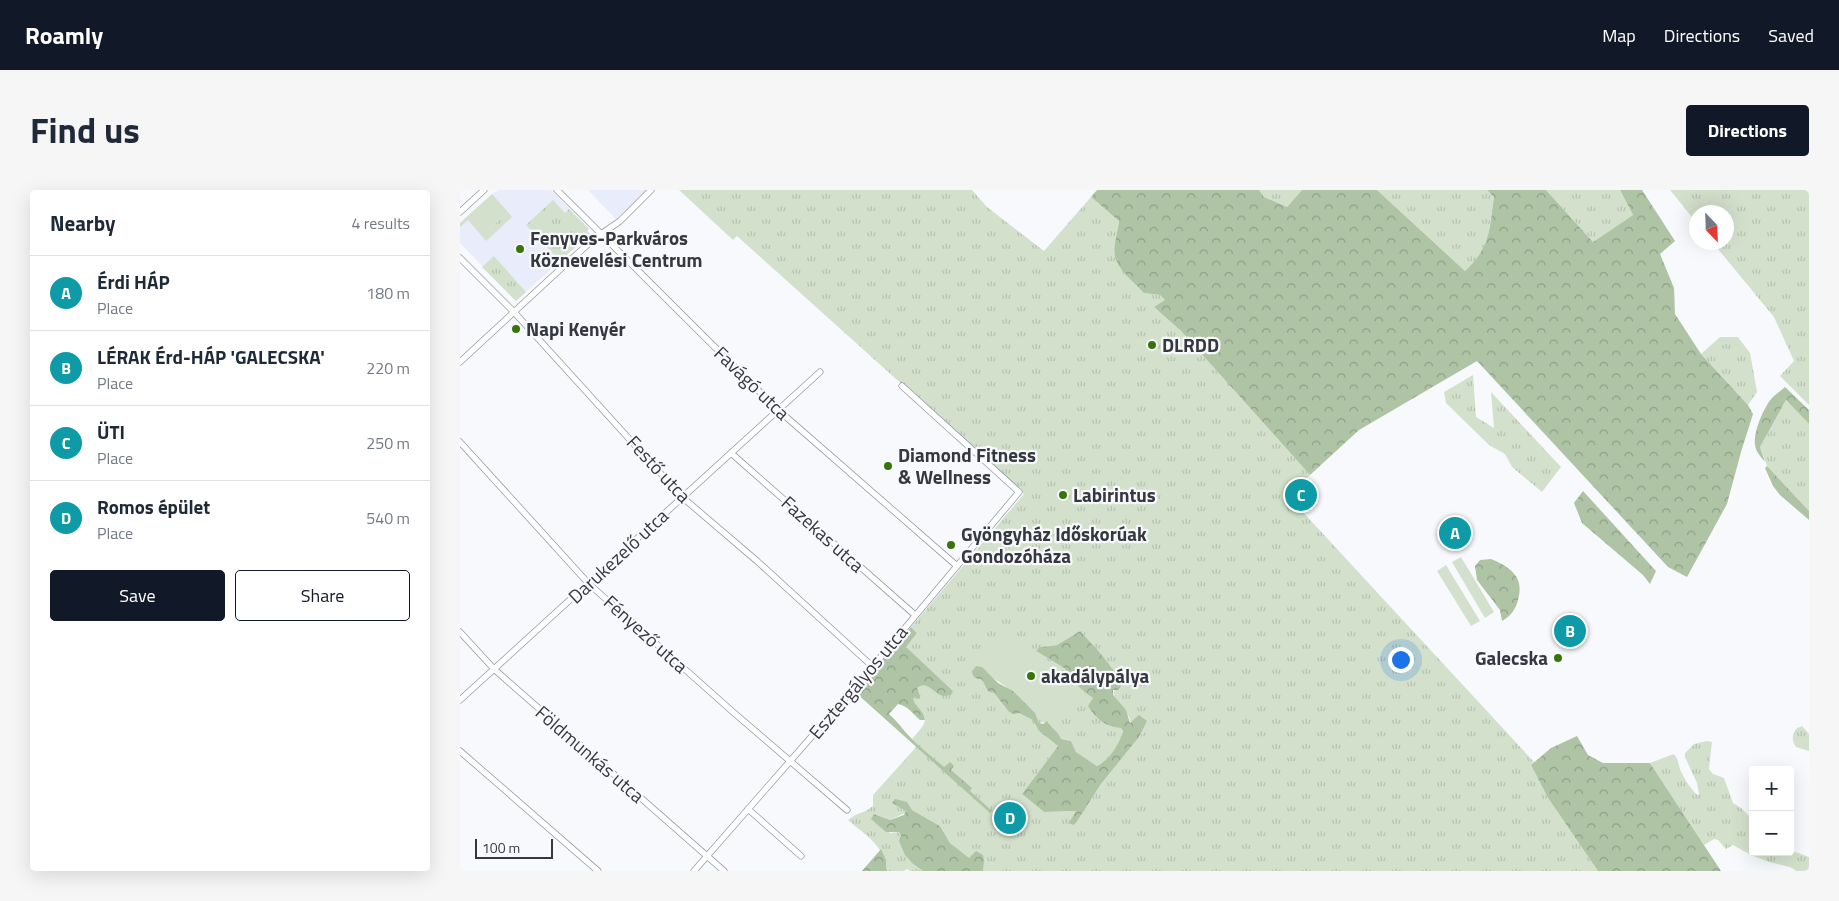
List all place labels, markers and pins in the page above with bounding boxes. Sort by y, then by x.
place label: Fenyves-Parkváros Köznevelési Centrum [530,223,702,274]
marker: Fenyves-Parkváros Köznevelési Centrum [514,243,526,255]
place label: Napi Kenyér [526,314,625,343]
marker: Napi Kenyér [510,323,522,335]
place label: DLRDD [1162,330,1219,359]
marker: DLRDD [1146,339,1158,351]
place label: Diamond Fitness & Wellness [898,440,1036,491]
marker: Diamond Fitness & Wellness [882,460,894,472]
pin: C [1285,476,1317,514]
place label: Labirintus [1073,480,1156,509]
marker: Labirintus [1057,489,1069,501]
pin: A [1439,514,1471,552]
place label: Gyöngyház Időskorúak Gondozóháza [961,519,1147,570]
marker: Gyöngyház Időskorúak Gondozóháza [945,539,957,551]
pin: B [1554,612,1586,650]
place label: Galecska [1475,643,1548,672]
marker: Galecska [1552,652,1564,664]
place label: akadálypálya [1041,661,1149,690]
marker: akadálypálya [1025,670,1037,682]
pin: D [994,799,1026,837]

